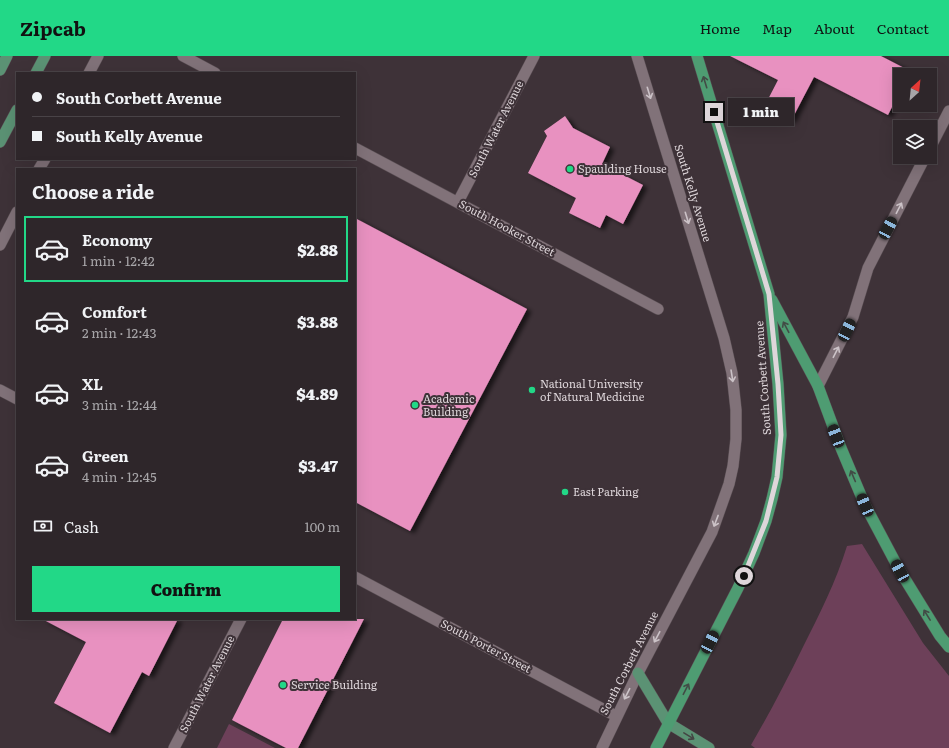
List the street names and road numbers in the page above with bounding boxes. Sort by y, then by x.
street label: South Water Avenue [464,77,527,180]
street label: South Kelly Avenue [671,142,717,244]
street label: South Hooker Street [457,195,559,259]
street label: South Corbett Avenue [750,320,774,436]
street label: South Corbett Avenue [595,608,661,717]
street label: South Porter Street [438,614,535,676]
street label: South Water Avenue [175,632,238,735]

